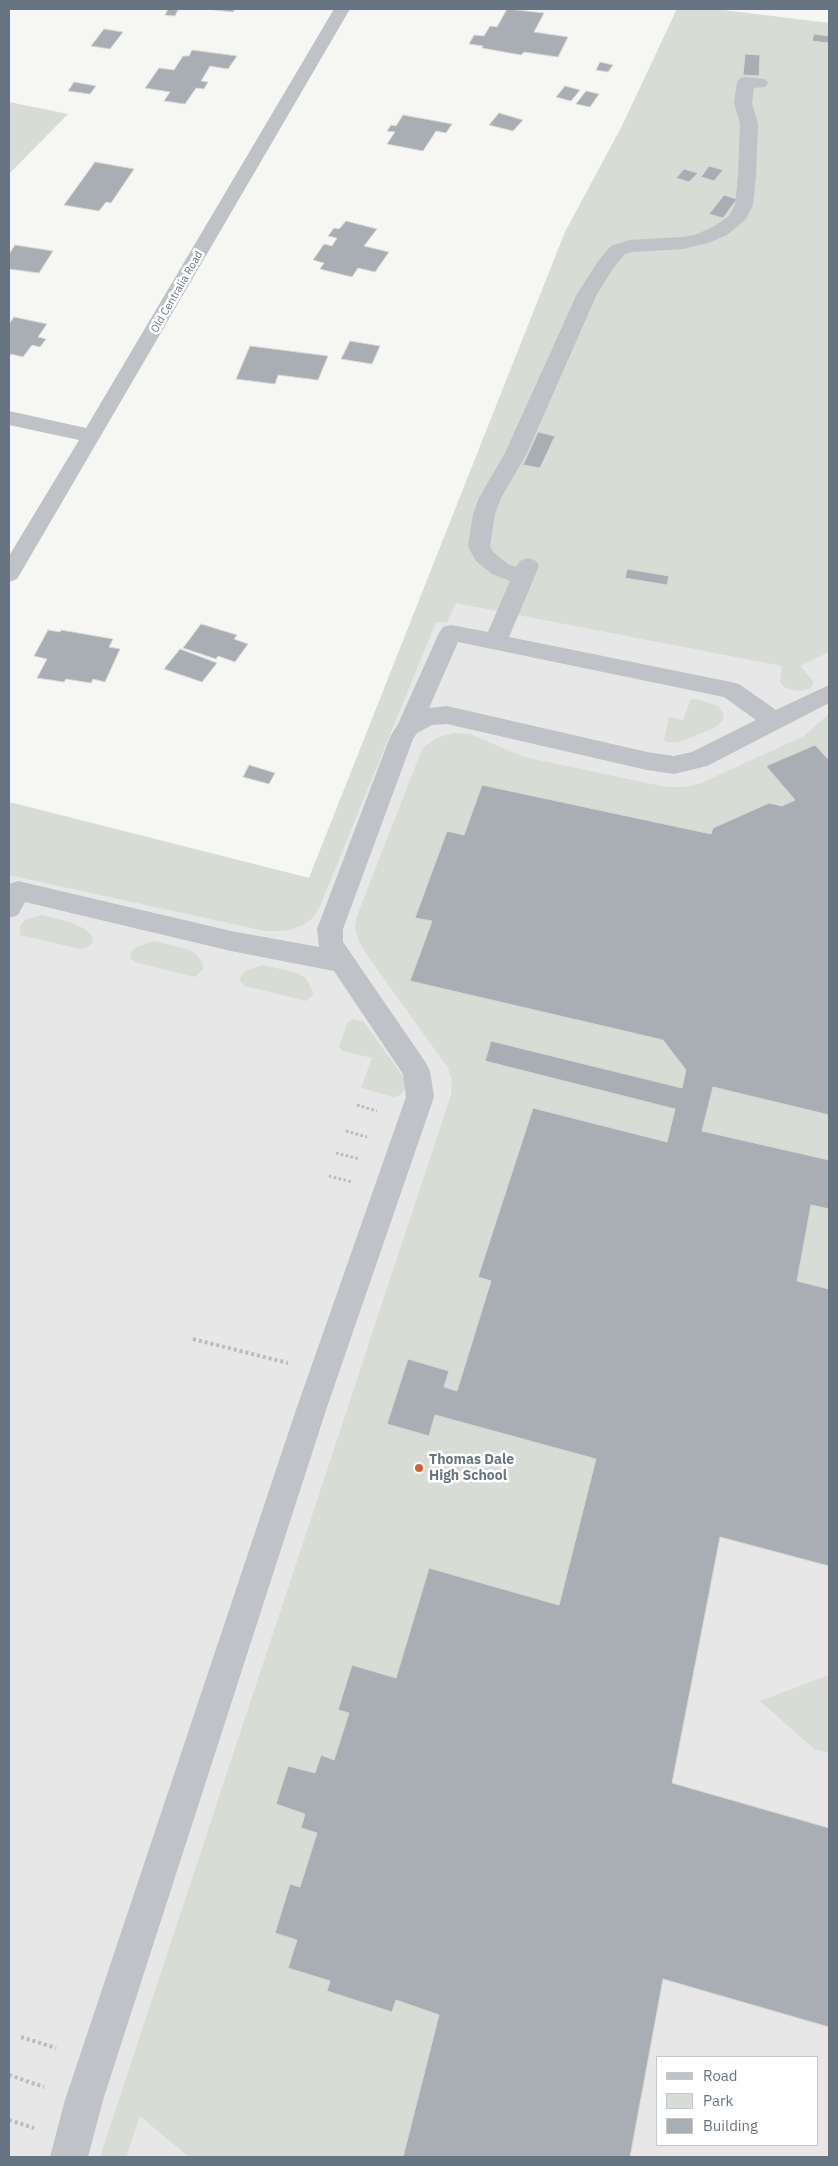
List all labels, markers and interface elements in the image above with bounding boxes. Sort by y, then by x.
street label: Old Centralia Road [148,249,206,335]
place label: Thomas Dale High School [429,1452,514,1484]
marker: Thomas Dale High School [413,1462,425,1474]
legend [656,2056,818,2146]
text: Road [703,2066,738,2085]
text: Park [703,2091,733,2110]
text: Building [703,2116,758,2135]

